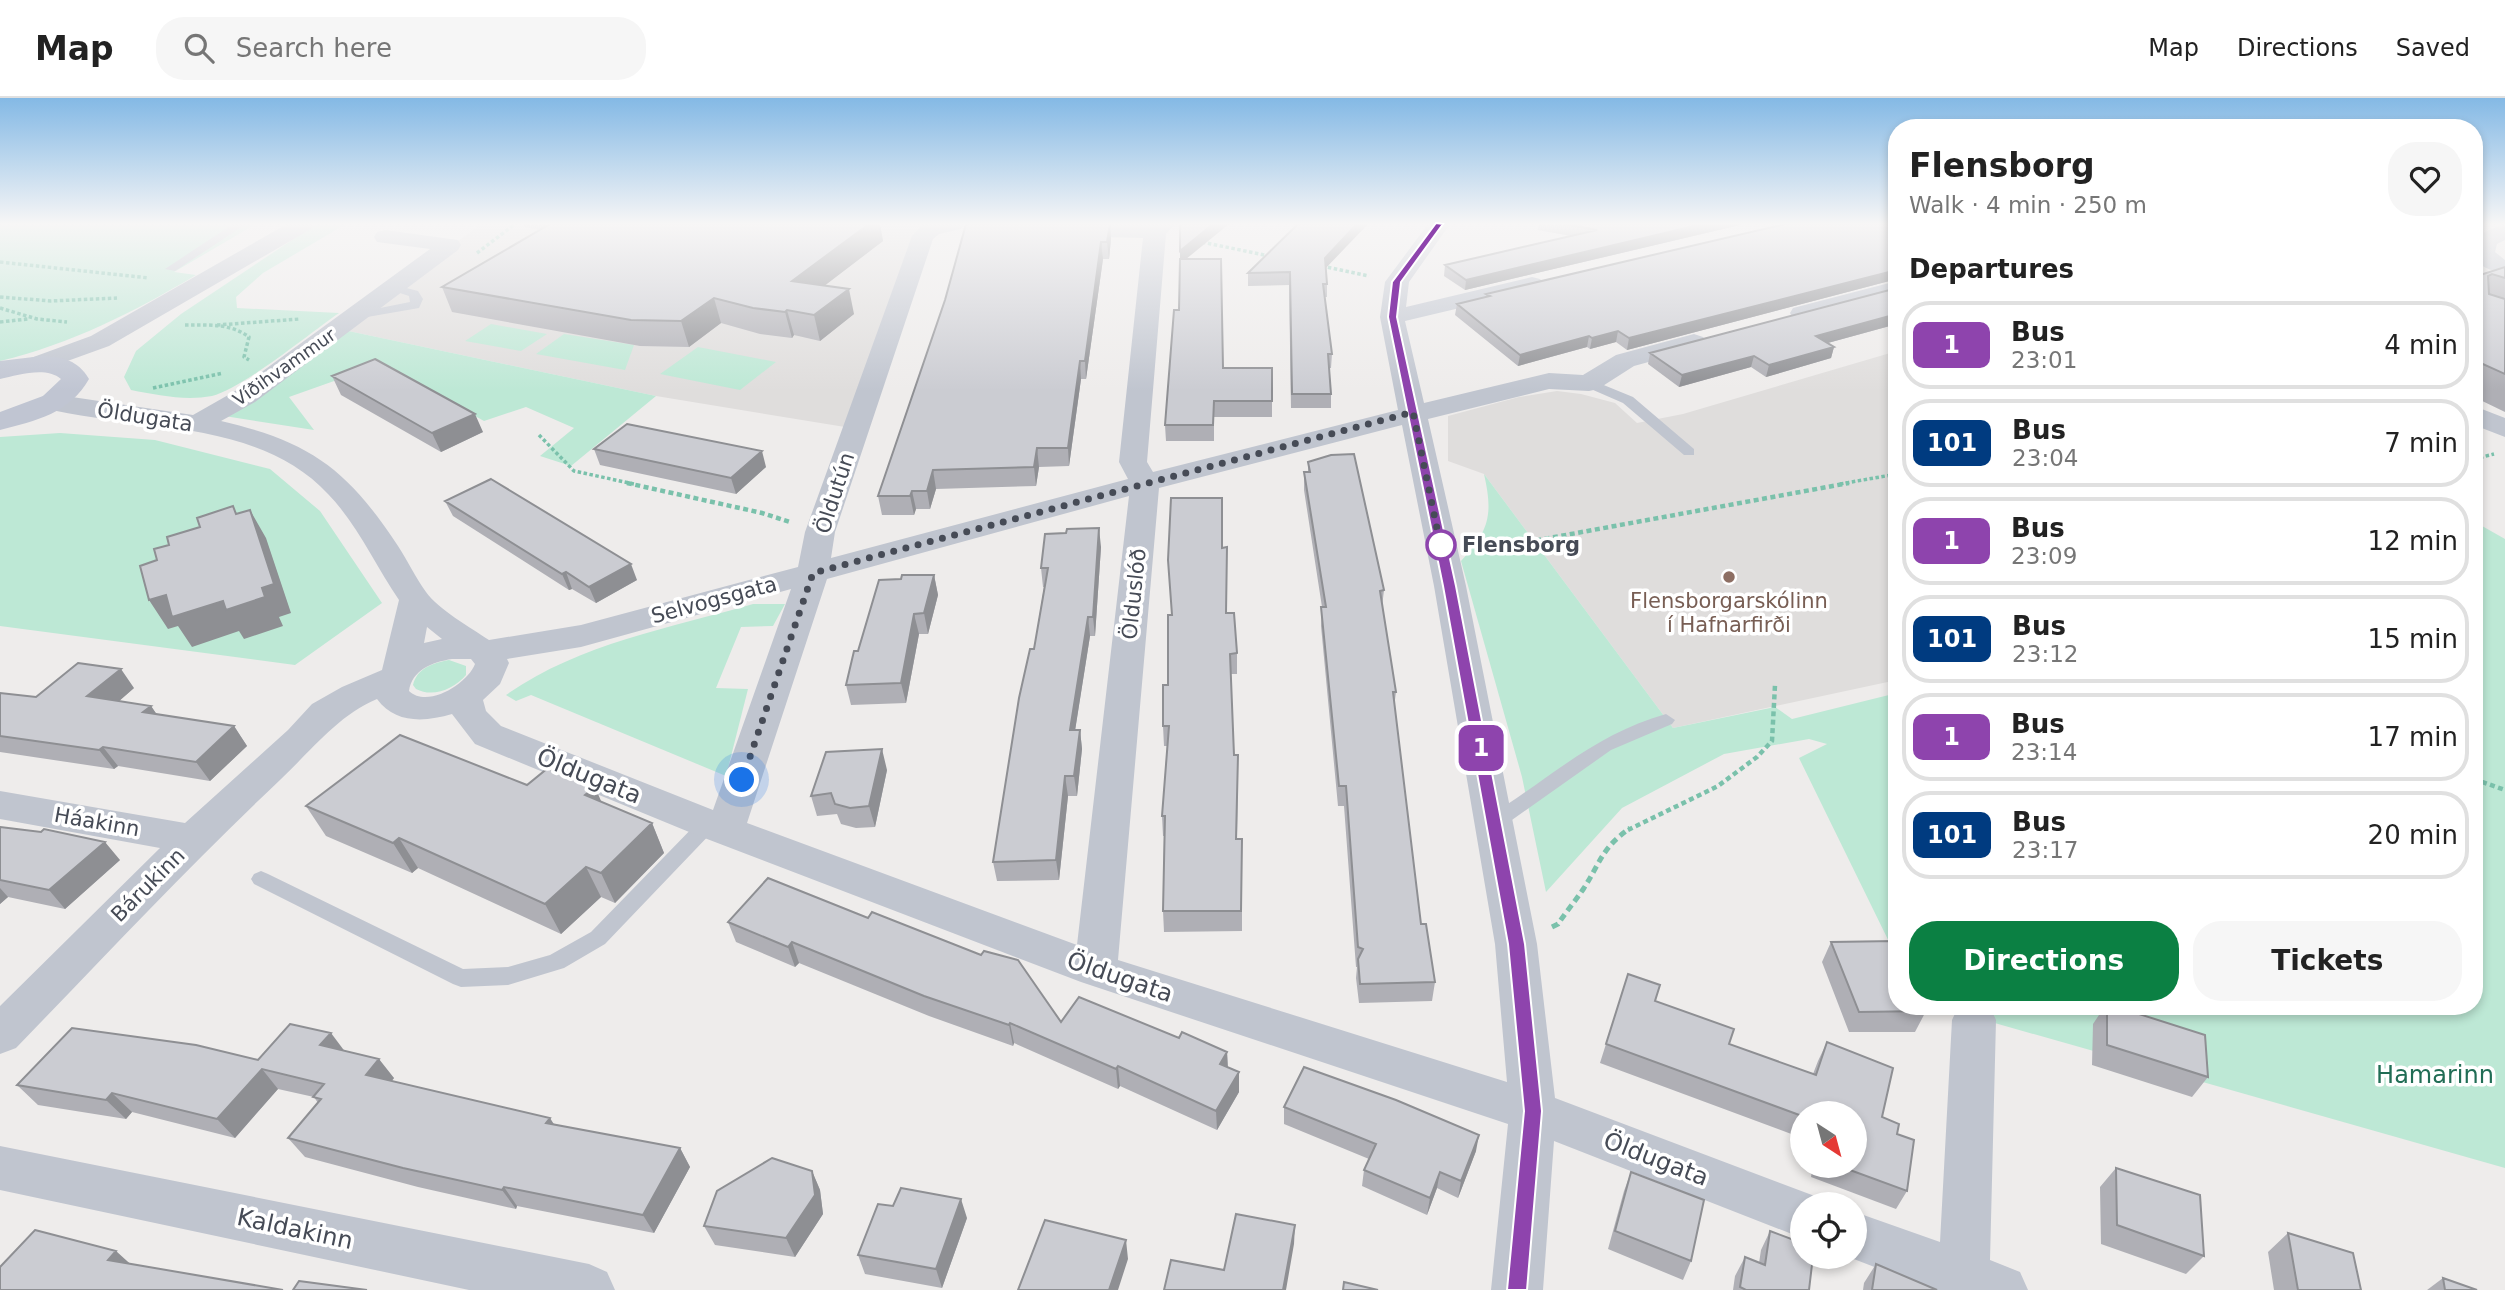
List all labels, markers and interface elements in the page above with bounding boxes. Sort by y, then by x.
search box [156,17,646,80]
text: Map [35,29,114,68]
icon: search [180,29,218,67]
text: Search here [236,33,392,63]
text: Map [2148,34,2199,62]
text: Directions [2237,34,2358,62]
text: Saved [2396,34,2470,62]
button: heart [2388,142,2462,216]
text: Flensborg [1909,146,2095,185]
text: Walk · 4 min · 250 m [1909,192,2147,218]
text: Departures [1909,254,2074,284]
text: Bus [2011,317,2065,347]
street label: Víðihvammur [229,324,340,410]
text: 4 min [2384,330,2458,360]
text: 1 [1943,331,1960,359]
text: 23:01 [2011,347,2077,373]
street label: Öldugata [96,397,195,436]
text: Bus [2012,415,2066,445]
text: 7 min [2384,428,2458,458]
text: 101 [1927,429,1977,457]
text: 23:04 [2012,445,2078,471]
street label: Öldutún [810,449,859,537]
text: Bus [2011,513,2065,543]
text: 12 min [2368,526,2458,556]
text: 1 [1943,527,1960,555]
marker: Flensborg [1426,530,1456,560]
place label: Flensborg [1462,533,1580,557]
text: 23:09 [2011,543,2077,569]
street label: Ölduslóð [1116,547,1151,641]
marker: Flensborgarskólinn í Hafnarfirði [1721,569,1737,585]
street label: Selvogsgata [649,572,779,628]
place label: Flensborgarskólinn í Hafnarfirði [1630,589,1828,637]
text: Bus [2012,611,2066,641]
text: 15 min [2368,624,2458,654]
text: 101 [1927,625,1977,653]
text: 23:12 [2012,641,2078,667]
text: Bus [2011,709,2065,739]
text: 17 min [2368,722,2458,752]
text: 1 [1943,723,1960,751]
line badge: 1 [1458,725,1504,771]
text: 1 [1473,734,1489,762]
text: 23:14 [2011,739,2077,765]
street label: Öldugata [533,741,646,810]
your location [724,762,759,797]
street label: Háakinn [52,803,142,841]
text: Bus [2012,807,2066,837]
text: 20 min [2368,820,2458,850]
text: 101 [1927,821,1977,849]
text: 23:17 [2012,837,2078,863]
street label: Bárukinn [106,843,190,927]
button: Directions [1909,921,2179,1001]
button: Tickets [2193,921,2462,1001]
street label: Öldugata [1063,945,1177,1008]
park label: Hamarinn [2376,1061,2494,1089]
north arrow [1790,1101,1867,1178]
map controls [1790,1101,1867,1269]
street label: Öldugata [1600,1125,1713,1192]
button: locate [1790,1192,1867,1269]
street label: Kaldakinn [235,1203,355,1255]

